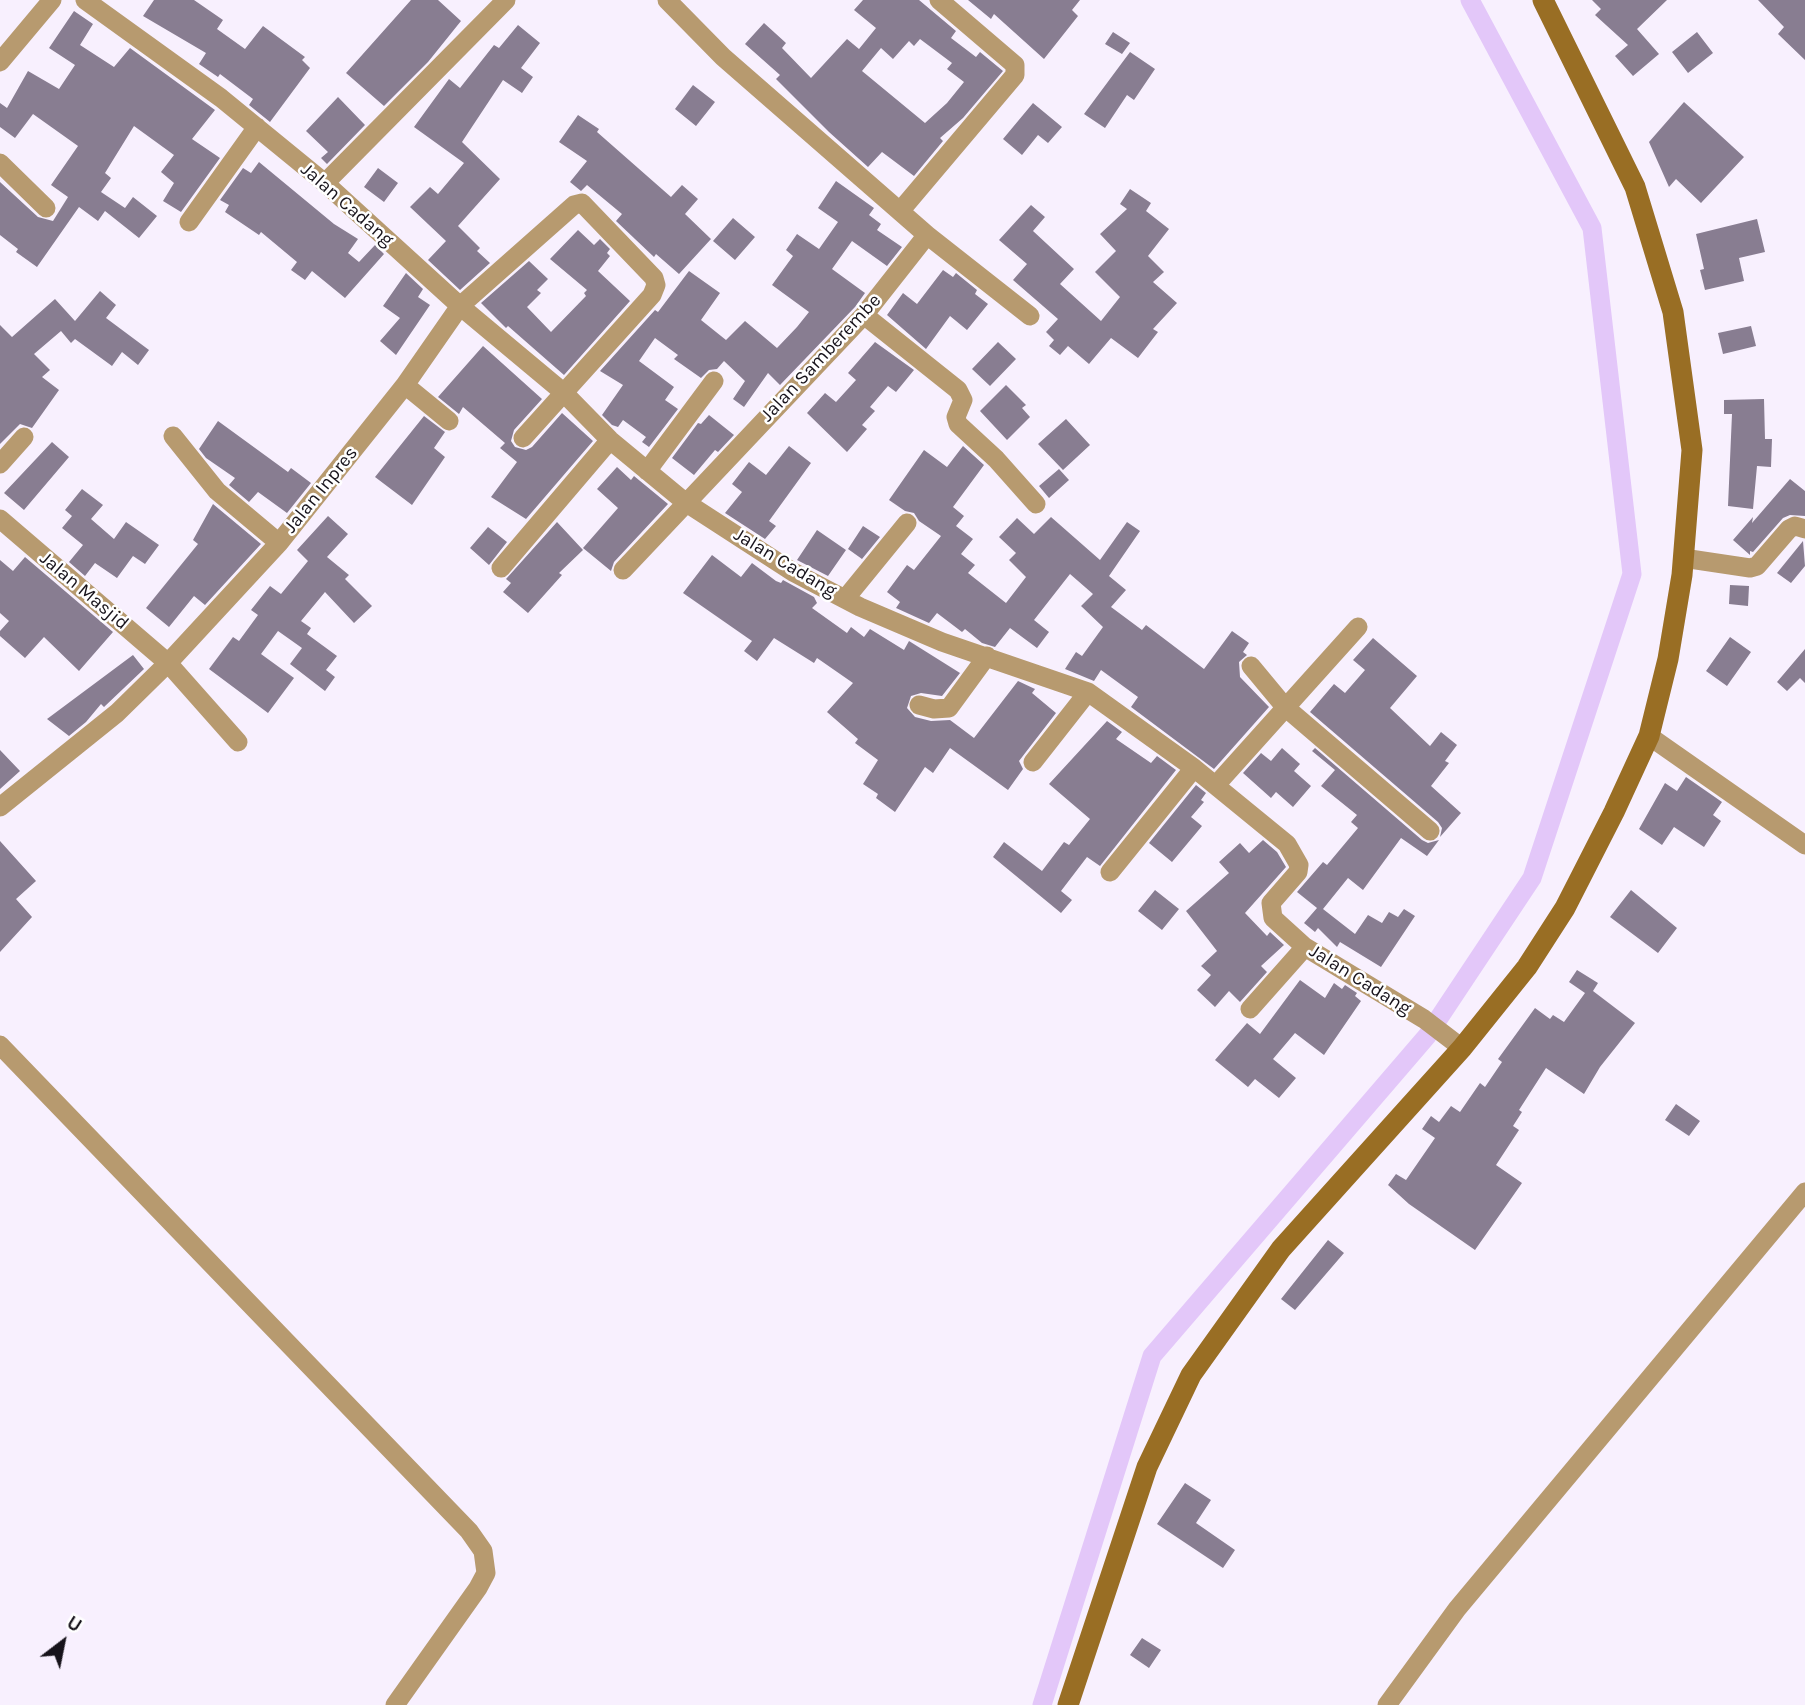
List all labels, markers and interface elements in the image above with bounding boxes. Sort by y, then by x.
street label: Jalan Cadang [296,158,398,252]
street label: Jalan Samberembe [756,290,886,426]
street label: Jalan Inpres [279,442,363,538]
street label: Jalan Cadang [729,523,841,603]
street label: Jalan Masjid [35,547,133,635]
street label: Jalan Cadang [1305,940,1415,1020]
north arrow [28,1607,98,1677]
text: U [63,1611,86,1637]

